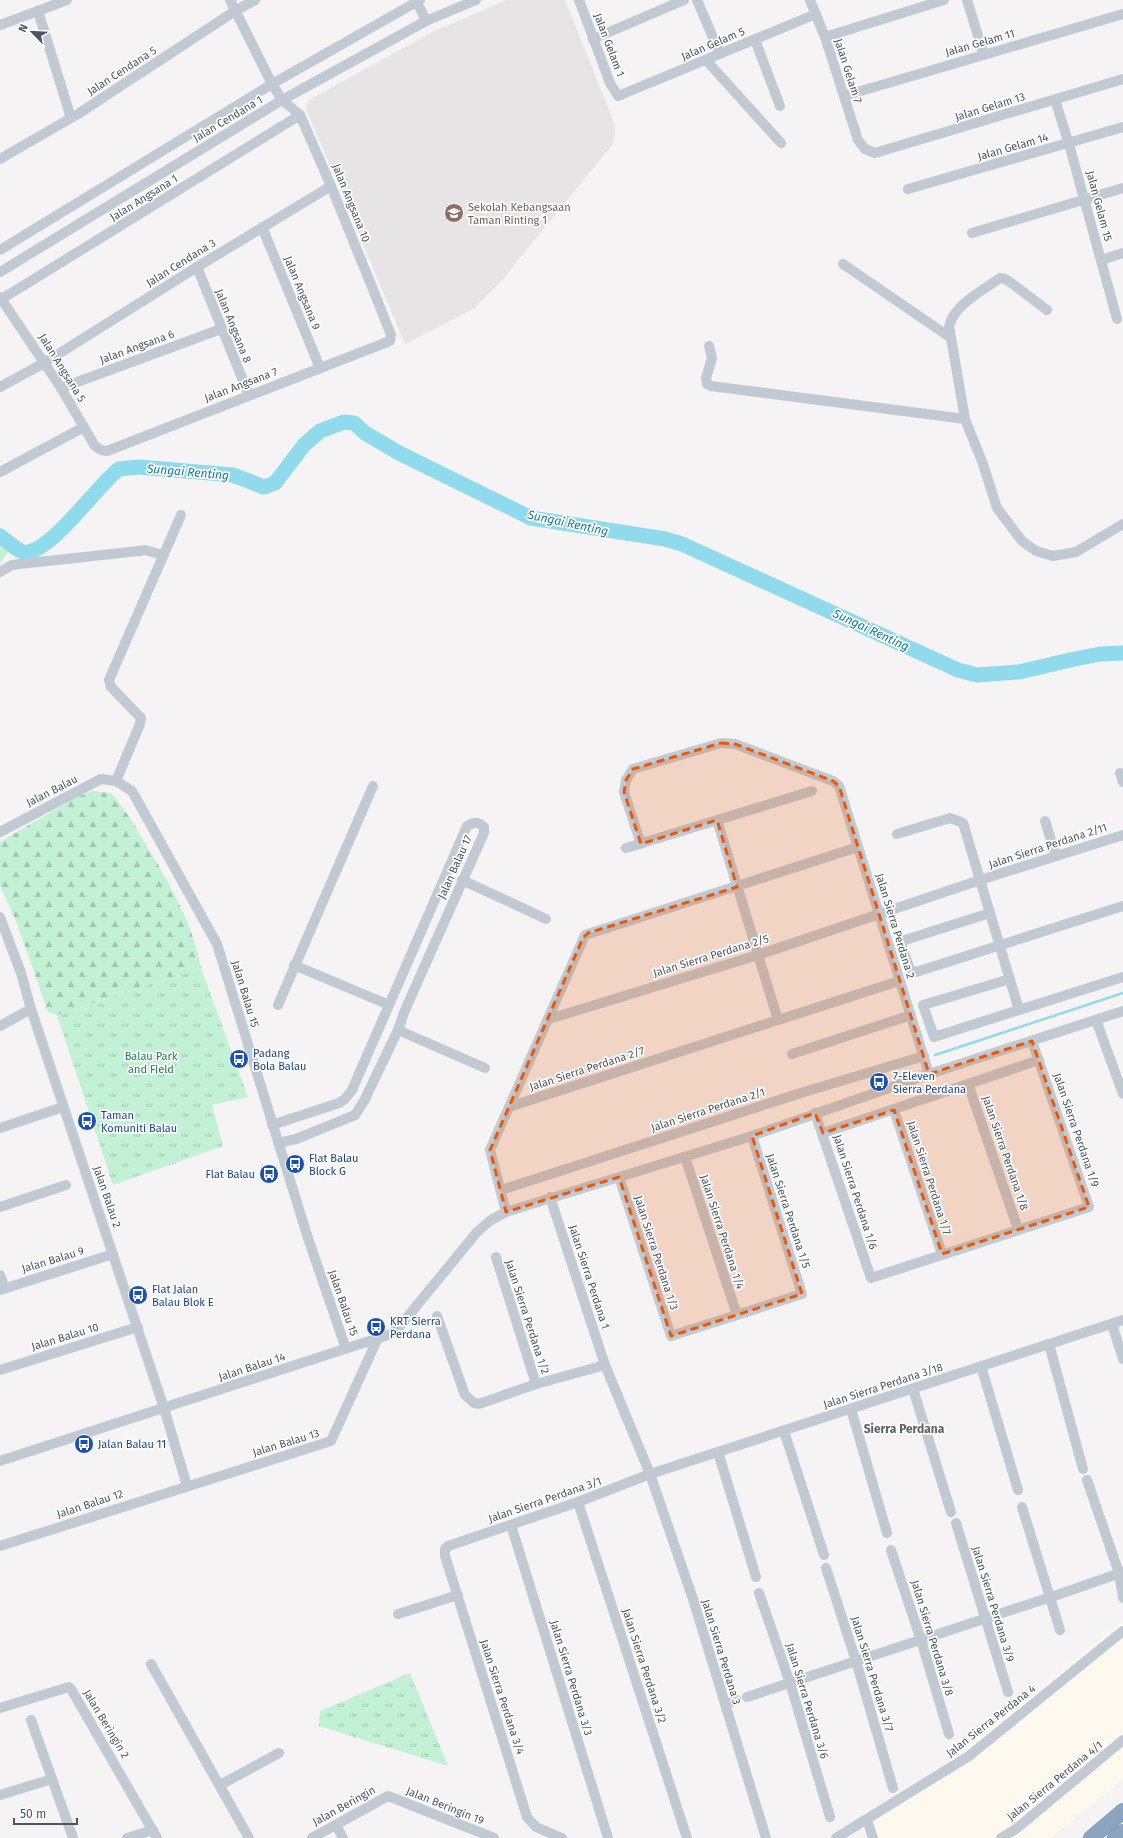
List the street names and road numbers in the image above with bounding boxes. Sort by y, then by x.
street label: Jalan Gelam 1 [591,11,627,79]
street label: Jalan Gelam 5 [679,25,747,63]
street label: Jalan Gelam 11 [944,27,1016,59]
street label: Jalan Gelam 7 [831,37,865,105]
street label: Jalan Cendana 5 [85,44,159,98]
street label: Jalan Gelam 13 [953,90,1027,124]
street label: Jalan Cendana 1 [191,93,265,145]
street label: Jalan Gelam 14 [976,131,1050,163]
street label: Jalan Angsana 10 [329,162,373,244]
street label: Jalan Gelam 15 [1083,169,1115,243]
street label: Jalan Angsana 1 [108,172,180,224]
street label: Jalan Cendana 3 [144,236,218,290]
street label: Jalan Angsana 9 [281,254,323,332]
street label: Jalan Angsana 8 [212,287,254,365]
street label: Jalan Angsana 6 [98,327,176,367]
street label: Jalan Angsana 5 [36,331,88,405]
street label: Jalan Angsana 7 [203,365,280,405]
street label: Jalan Balau [24,773,80,809]
street label: Jalan Sierra Perdana 2/11 [987,821,1109,871]
street label: Jalan Balau 17 [435,833,475,901]
street label: Jalan Sierra Perdana 2 [873,872,917,980]
street label: Jalan Sierra Perdana 2/5 [652,932,771,980]
street label: Jalan Balau 15 [229,959,261,1029]
street label: Jalan Sierra Perdana 2/7 [528,1044,646,1094]
street label: Jalan Sierra Perdana 1/9 [1050,1071,1102,1189]
street label: Jalan Sierra Perdana 2/1 [649,1085,767,1135]
street label: Jalan Sierra Perdana 1/8 [979,1094,1031,1212]
street label: Jalan Sierra Perdana 1/7 [904,1119,954,1237]
street label: Jalan Sierra Perdana 1/6 [830,1133,880,1251]
street label: Jalan Sierra Perdana 1/5 [763,1152,813,1270]
street label: Jalan Balau 2 [90,1165,124,1229]
street label: Jalan Sierra Perdana 1/4 [697,1173,747,1291]
street label: Jalan Sierra Perdana 1/3 [631,1194,681,1312]
street label: Jalan Sierra Perdana 1 [566,1223,612,1331]
street label: Jalan Balau 9 [20,1244,86,1276]
street label: Jalan Sierra Perdana 1/2 [502,1258,552,1376]
street label: Jalan Balau 15 [326,1268,361,1338]
street label: Jalan Balau 10 [30,1321,100,1353]
street label: Jalan Balau 14 [217,1350,287,1384]
street label: Jalan Sierra Perdana 3/18 [822,1361,944,1411]
street label: Jalan Balau 13 [251,1427,321,1459]
street label: Jalan Sierra Perdana 3/1 [487,1475,603,1525]
street label: Jalan Balau 12 [55,1487,125,1521]
street label: Jalan Sierra Perdana 3/9 [969,1545,1017,1664]
street label: Jalan Sierra Perdana 3/8 [908,1578,956,1698]
street label: Jalan Sierra Perdana 3 [699,1598,743,1706]
street label: Jalan Sierra Perdana 3/2 [619,1607,669,1725]
street label: Jalan Sierra Perdana 3/7 [848,1615,896,1733]
street label: Jalan Sierra Perdana 3/3 [547,1619,595,1737]
street label: Jalan Sierra Perdana 3/4 [477,1638,527,1756]
street label: Jalan Sierra Perdana 3/6 [783,1642,831,1761]
street label: Jalan Sierra Perdana 4 [944,1682,1038,1760]
street label: Jalan Beringin 2 [80,1687,132,1761]
street label: Jalan Sierra Perdana 4/1 [1005,1738,1105,1824]
street label: Jalan Beringin [310,1783,378,1829]
street label: Jalan Beringin 19 [404,1784,486,1828]

